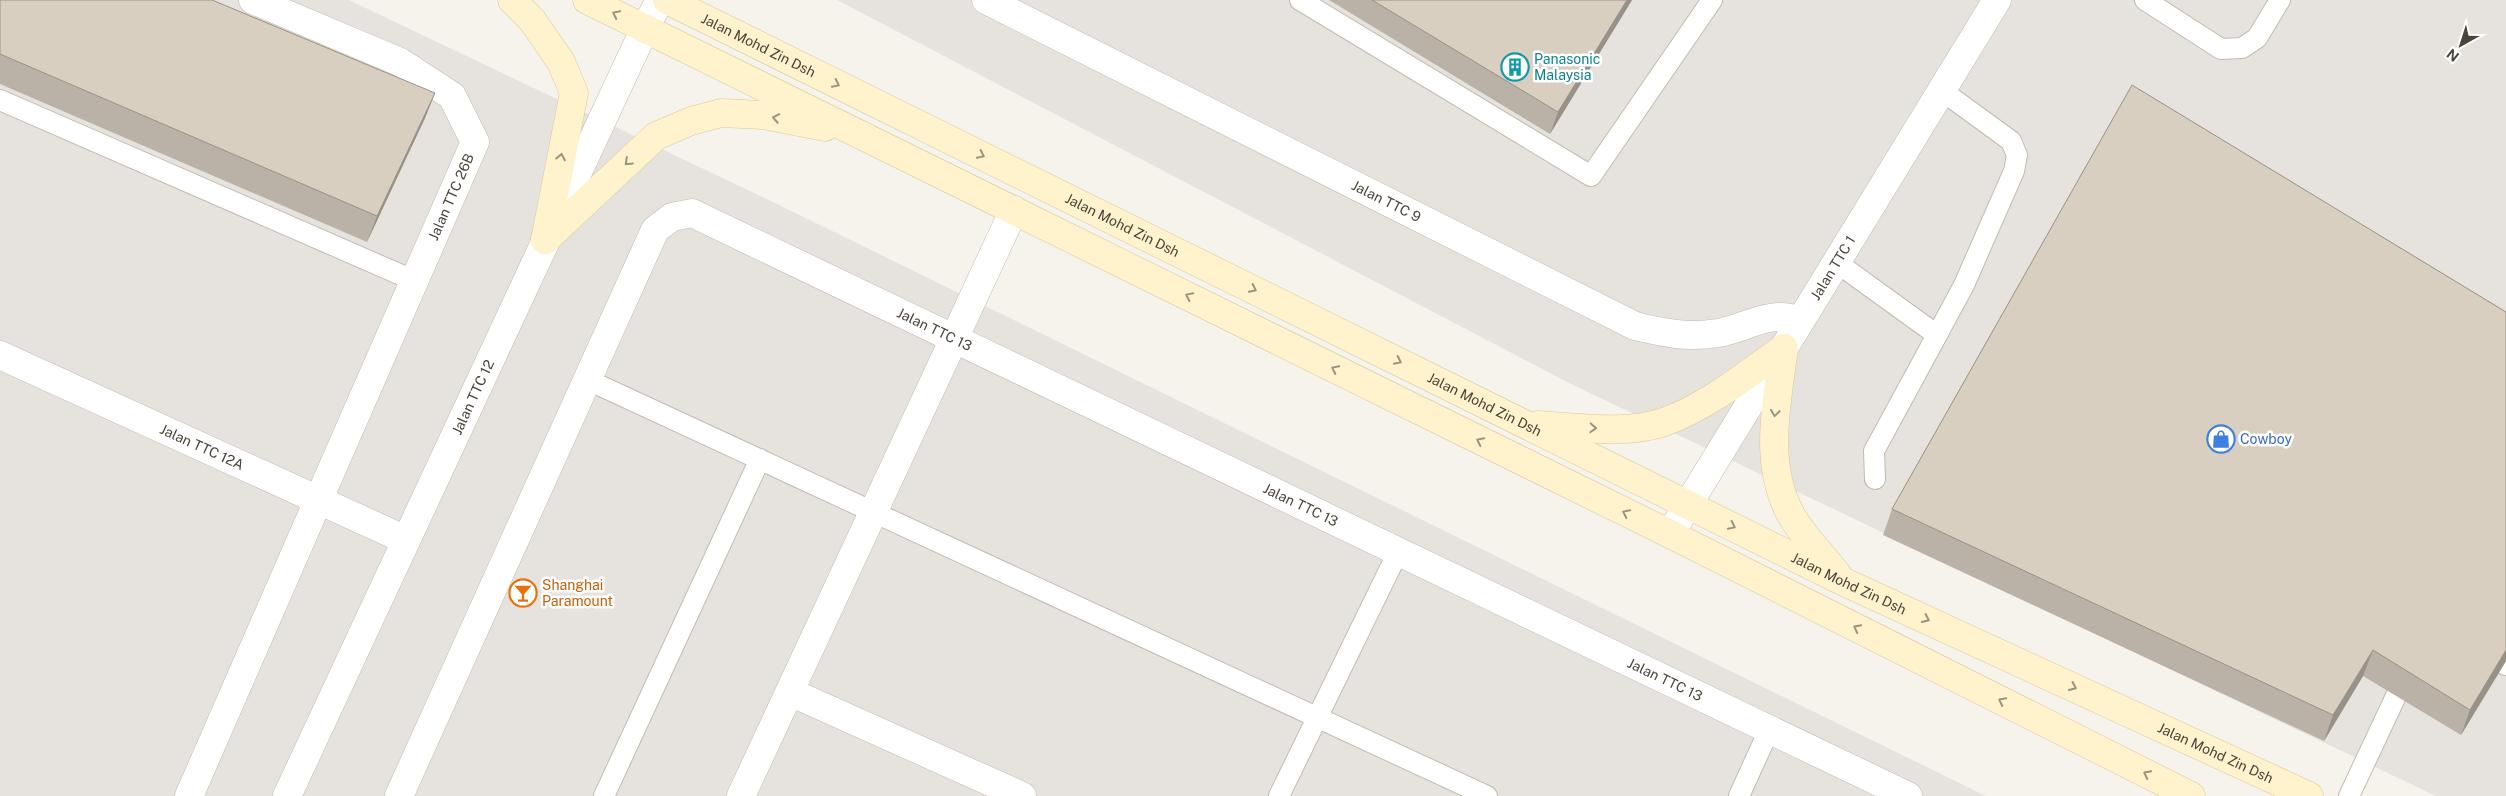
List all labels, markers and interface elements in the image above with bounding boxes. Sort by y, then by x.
one-way arrow [612,10,621,20]
street label: Jalan Mohd Zin Dsh [699,10,818,80]
north arrow [2436,20,2486,70]
text: N [2444,45,2462,65]
place label: Panasonic Malaysia [1534,51,1600,83]
building icon: Panasonic Malaysia [1500,52,1530,82]
one-way arrow [831,77,840,88]
one-way arrow [772,113,780,123]
one-way arrow [976,149,985,159]
street label: Jalan TTC 26B [425,151,477,243]
one-way arrow [556,153,566,162]
one-way arrow [625,157,634,166]
street label: Jalan TTC 9 [1349,177,1424,225]
street label: Jalan Mohd Zin Dsh [1063,190,1182,260]
street label: Jalan TTC 1 [1807,233,1859,303]
one-way arrow [1248,283,1257,293]
one-way arrow [1185,292,1194,303]
street label: Jalan TTC 13 [895,305,975,354]
one-way arrow [1393,355,1402,365]
street label: Jalan TTC 12 [449,357,497,437]
one-way arrow [1331,365,1340,375]
street label: Jalan Mohd Zin Dsh [1425,369,1544,439]
one-way arrow [1770,410,1781,418]
street label: Jalan TTC 12A [157,421,247,473]
one-way arrow [1590,423,1598,434]
shop icon: Cowboy [2206,424,2236,454]
place label: Cowboy [2240,431,2293,447]
one-way arrow [1476,437,1485,447]
street label: Jalan TTC 13 [1261,480,1341,530]
one-way arrow [1622,509,1631,519]
one-way arrow [1727,520,1736,530]
street label: Jalan Mohd Zin Dsh [1789,549,1909,617]
place label: Shanghai Paramount [542,577,613,609]
bar icon: Shanghai Paramount [508,578,538,608]
one-way arrow [1921,613,1930,624]
one-way arrow [1853,624,1862,634]
street label: Jalan TTC 13 [1625,655,1705,704]
one-way arrow [2068,681,2077,692]
one-way arrow [1998,697,2007,707]
street label: Jalan Mohd Zin Dsh [2155,719,2276,786]
one-way arrow [2143,770,2152,780]

